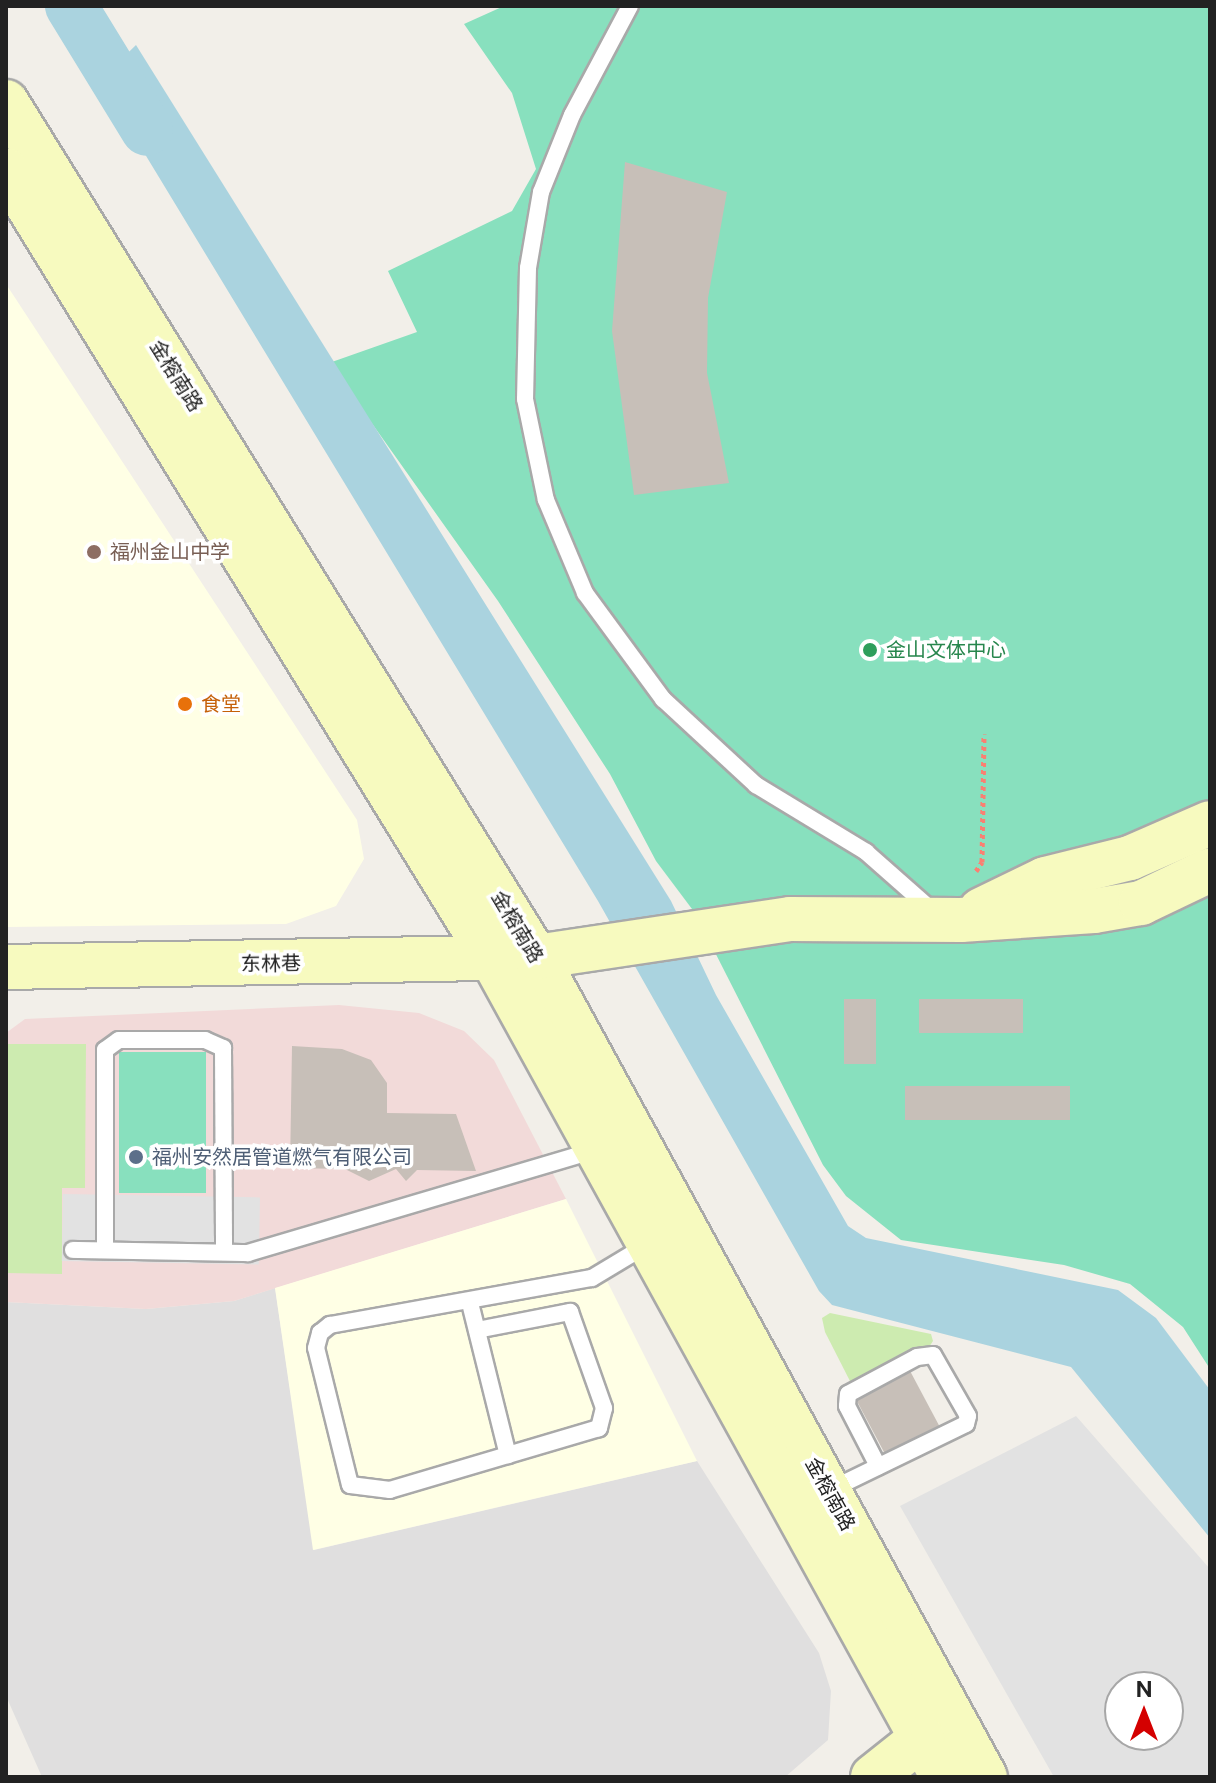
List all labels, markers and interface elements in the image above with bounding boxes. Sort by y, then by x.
street label: 金榕南路 [145,336,207,416]
place label: 福州金山中学 [110,540,230,564]
marker: 福州金山中学 [85,543,103,561]
place label: 金山文体中心 [886,638,1006,662]
marker: 金山文体中心 [861,641,879,659]
place label: 食堂 [201,692,241,716]
marker: 食堂 [176,695,194,713]
street label: 金榕南路 [486,887,548,967]
street label: 东林巷 [241,951,301,977]
place label: 福州安然居管道燃气有限公司 [152,1145,412,1169]
marker: 福州安然居管道燃气有限公司 [127,1148,145,1166]
street label: 金榕南路 [800,1453,860,1535]
north arrow [1104,1671,1184,1751]
text: N [1135,1676,1153,1702]

